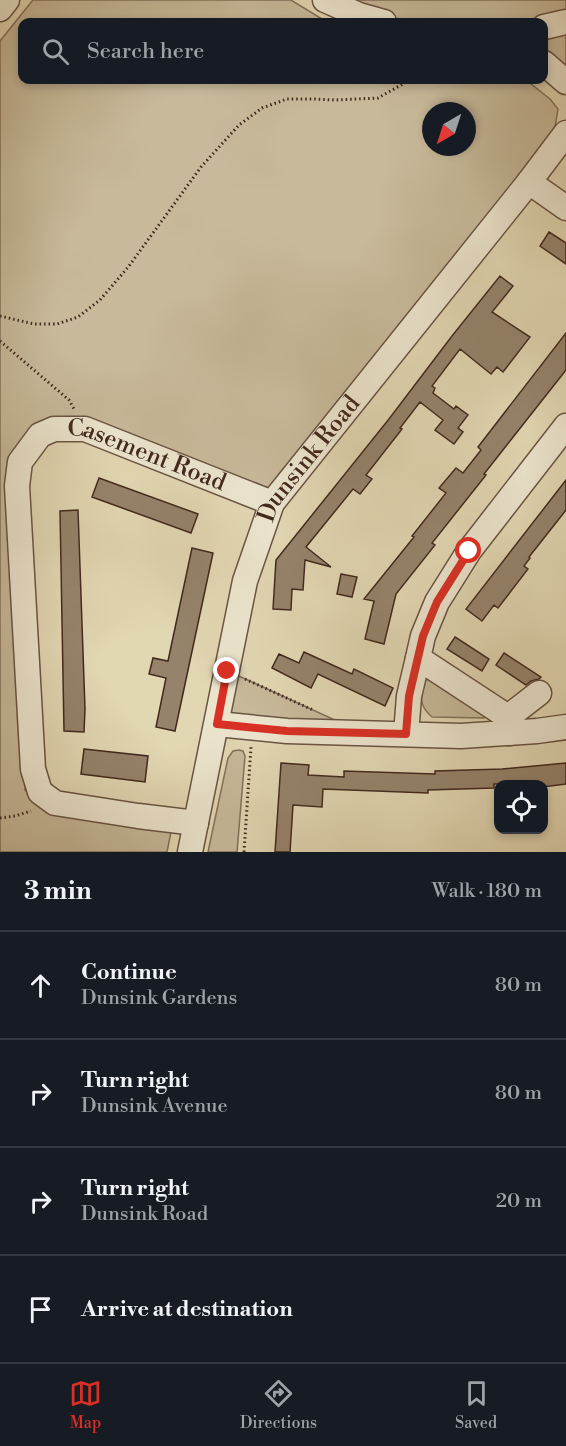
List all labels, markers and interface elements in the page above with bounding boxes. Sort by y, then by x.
search box [18,18,548,84]
icon: search [39,35,72,68]
text: Search here [87,38,204,65]
north arrow [422,102,476,156]
street label: Dunsink Road [251,389,367,526]
street label: Casement Road [67,414,231,498]
route start [455,537,481,563]
route end [213,657,239,683]
map controls [494,780,548,834]
button: locate [494,780,548,834]
text: 3 min [24,875,92,907]
text: Walk · 180 m [432,879,542,904]
text: Continue [81,959,177,986]
icon: ahead [24,969,57,1002]
text: 80 m [495,973,542,998]
text: Dunsink Gardens [81,986,237,1011]
text: Turn right [81,1067,189,1094]
icon: right [24,1077,57,1110]
text: 80 m [495,1081,542,1106]
text: Dunsink Avenue [81,1094,228,1119]
text: Turn right [81,1175,189,1202]
icon: right [24,1185,57,1218]
text: 20 m [496,1189,542,1214]
text: Dunsink Road [81,1202,208,1227]
icon: arrive [24,1293,57,1326]
text: Arrive at destination [81,1296,293,1323]
tab: Map [69,1377,102,1433]
tab: Directions [240,1377,317,1433]
tab: Saved [455,1377,497,1433]

